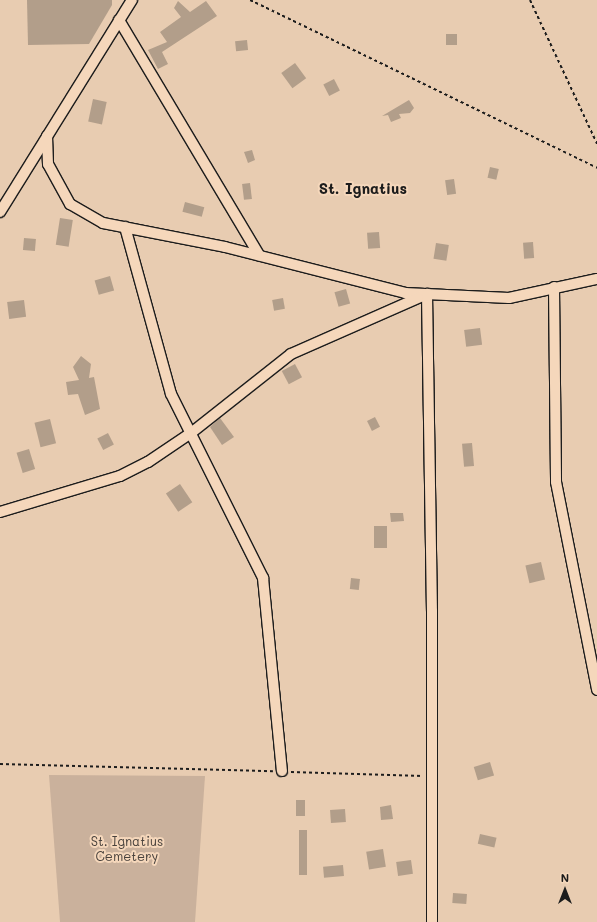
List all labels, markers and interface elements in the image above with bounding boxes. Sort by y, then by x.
district label: St. Ignatius [319,180,407,198]
park label: St. Ignatius Cemetery [91,834,163,865]
north arrow [545,870,585,910]
text: N [561,870,569,885]

